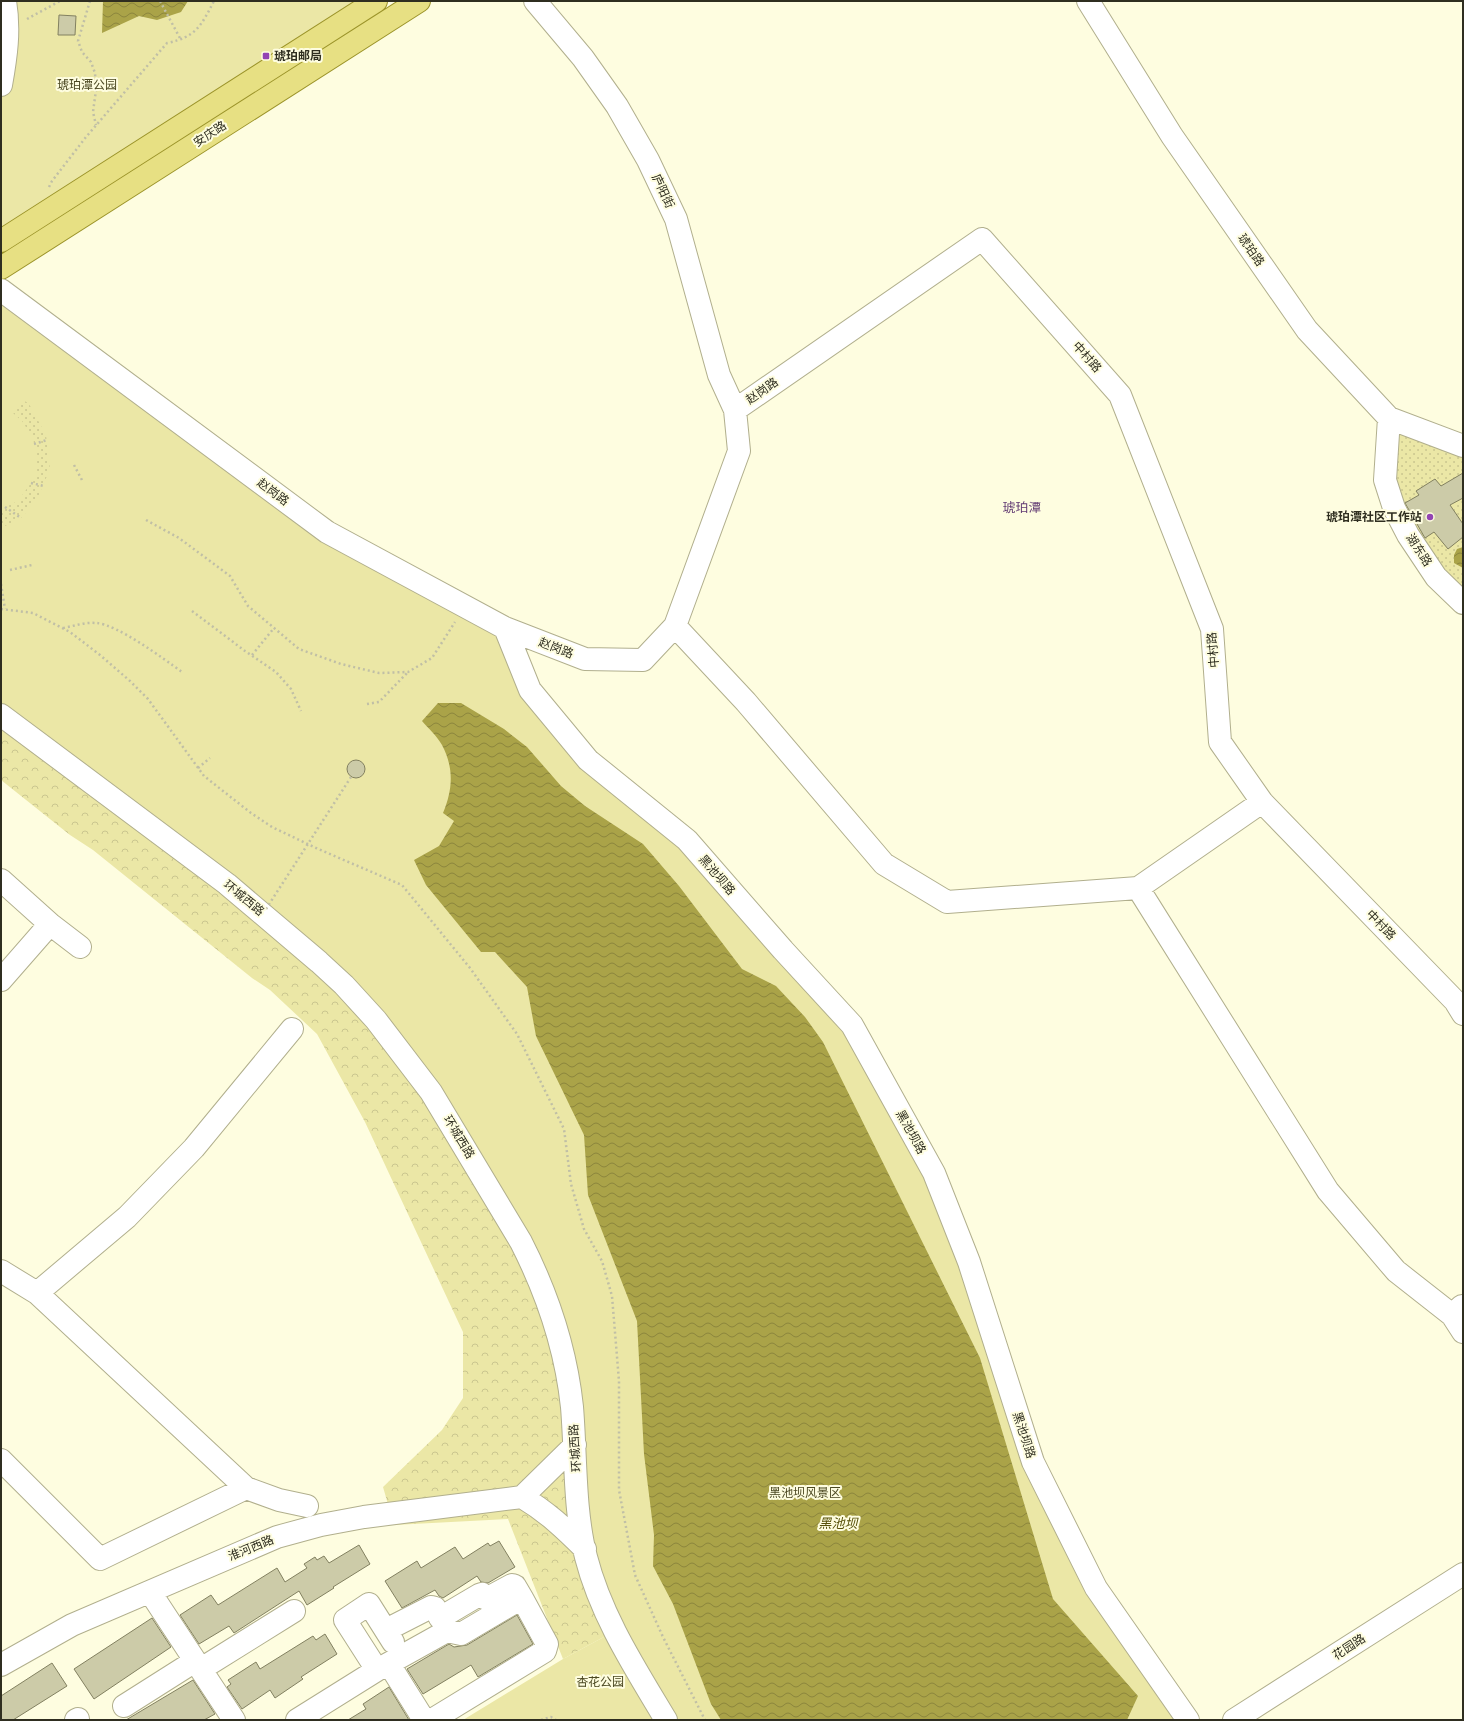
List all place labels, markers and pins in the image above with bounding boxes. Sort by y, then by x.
place label: 琥珀邮局 [274,48,322,64]
marker: 琥珀邮局 [261,51,271,61]
place label: 琥珀潭社区工作站 [1326,509,1422,525]
marker: 琥珀潭社区工作站 [1425,512,1435,522]

